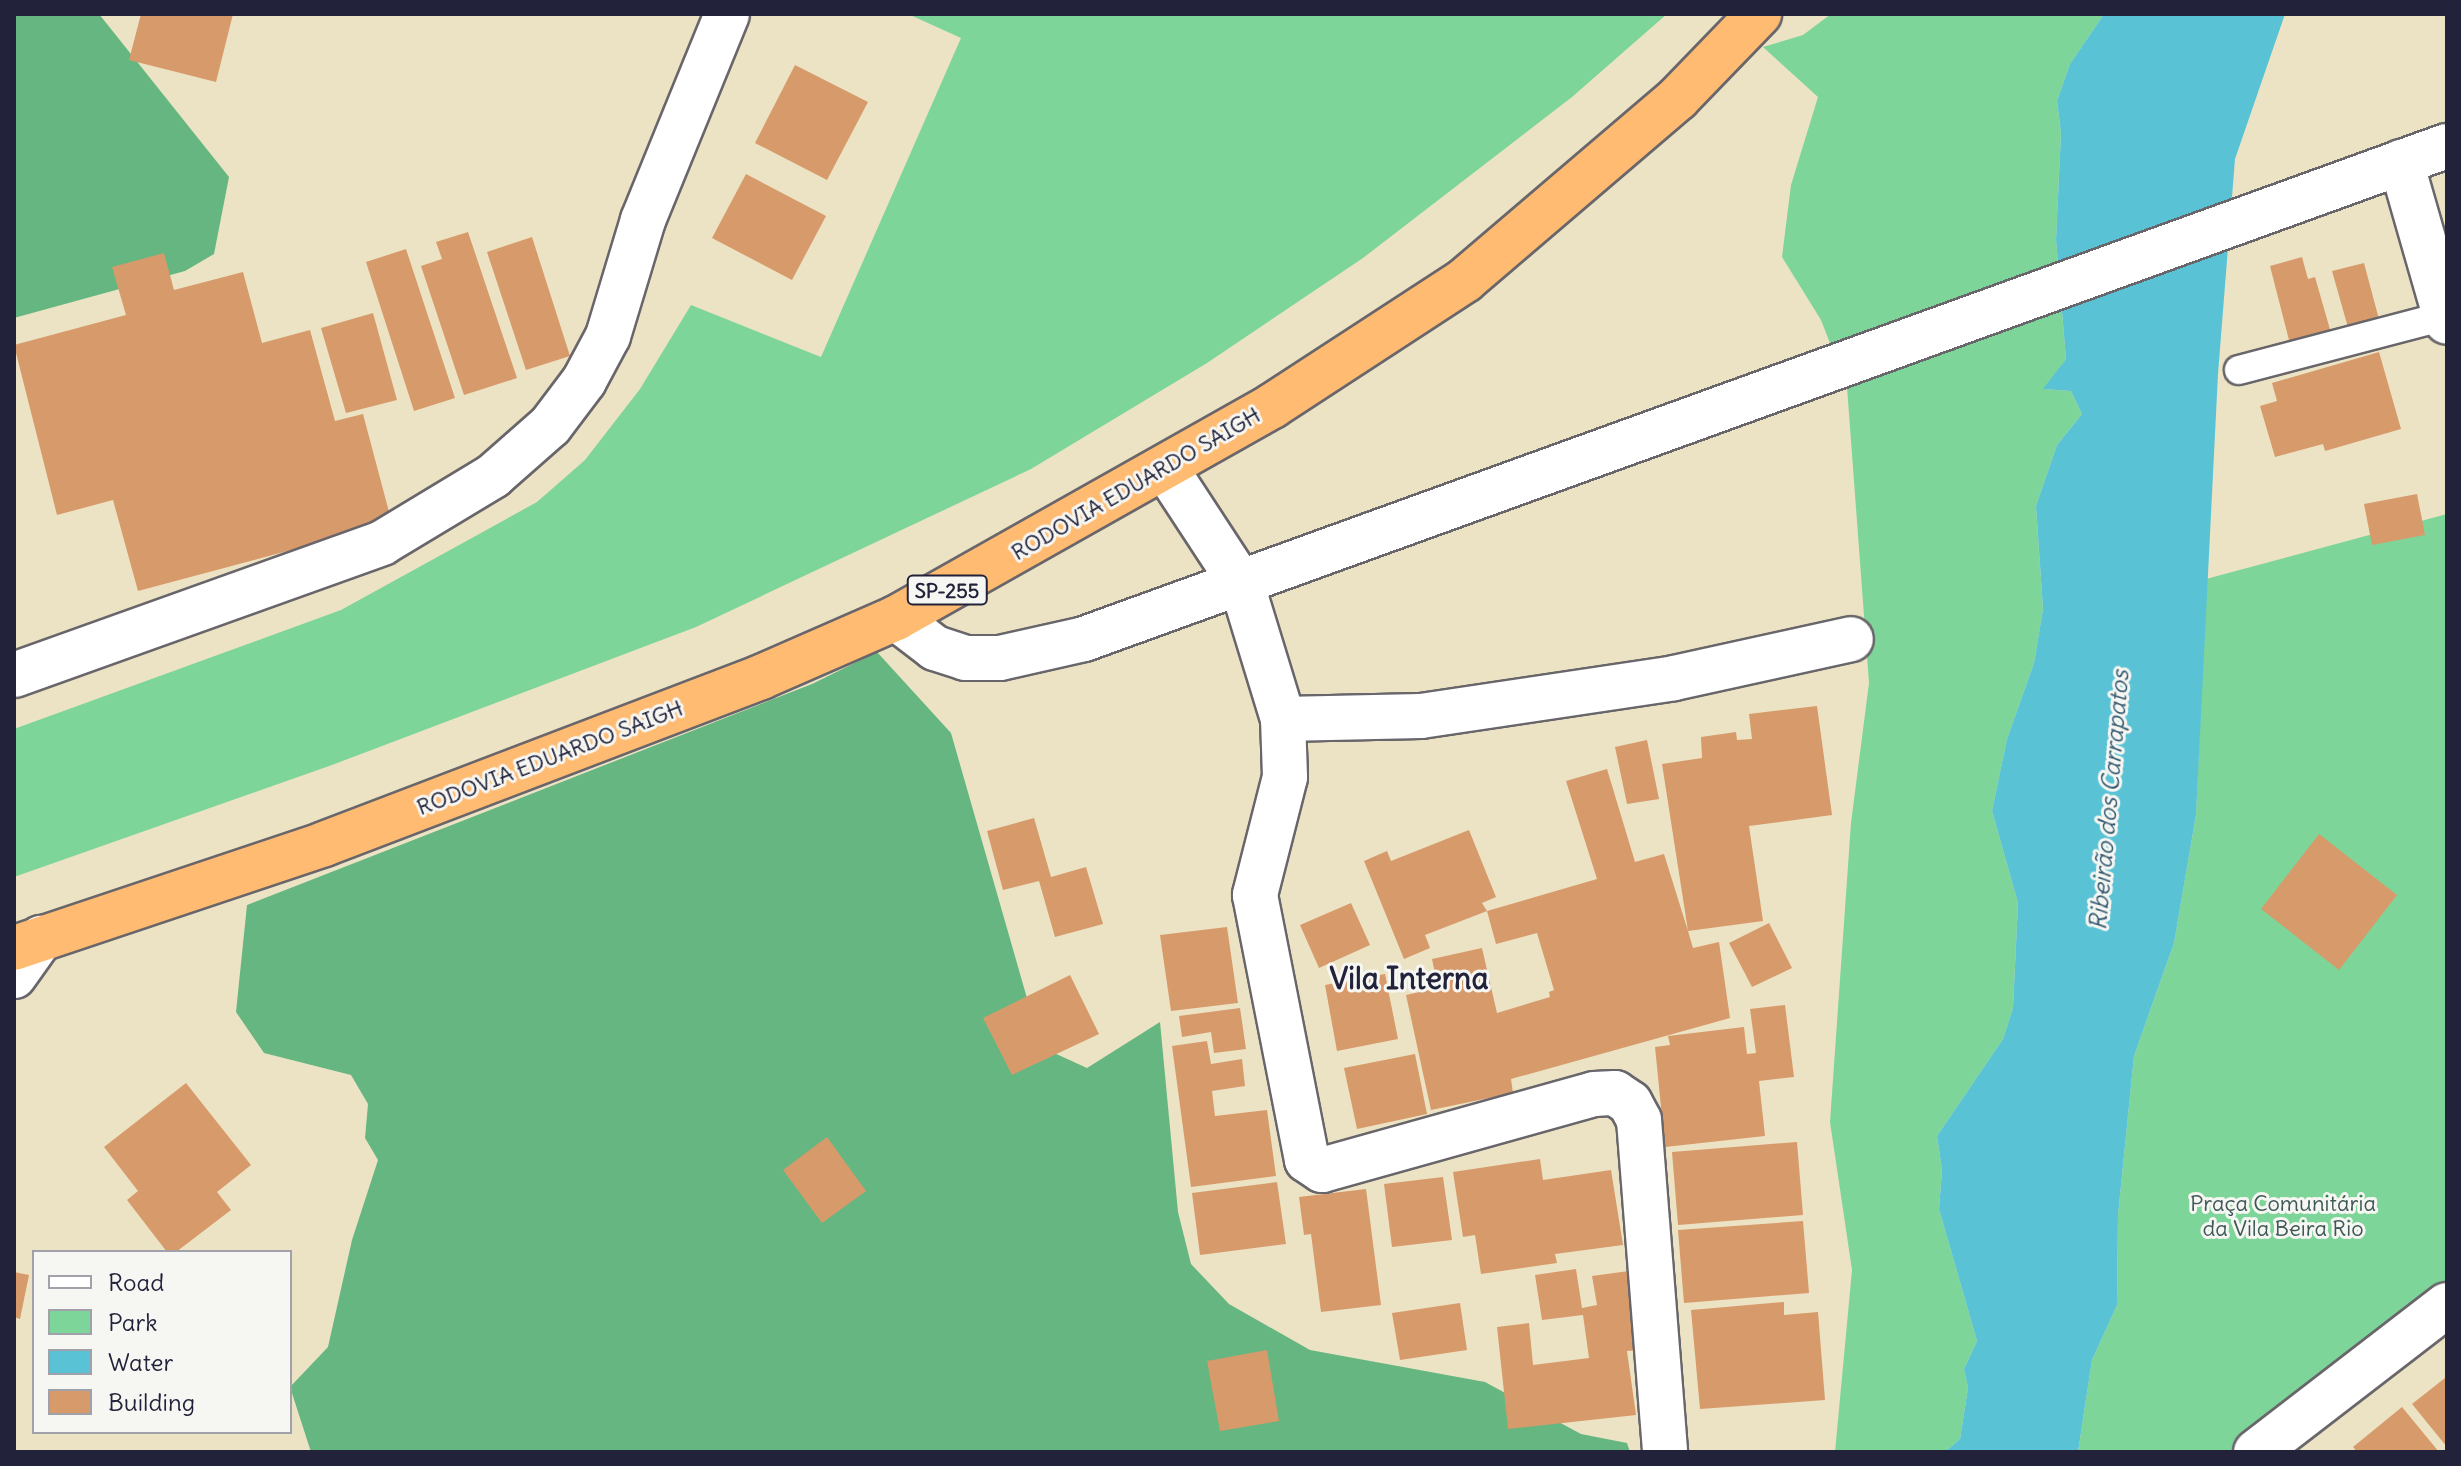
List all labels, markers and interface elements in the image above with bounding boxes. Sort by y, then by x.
street label: RODOVIA EDUARDO SAIGH [1007,402,1265,566]
road number: SP-255 [905,574,989,606]
water label: Ribeirão dos Carrapatos [2083,669,2135,931]
street label: RODOVIA EDUARDO SAIGH [413,695,687,821]
district label: Vila Interna [1329,960,1489,996]
park label: Praça Comunitária da Vila Beira Rio [2190,1190,2376,1242]
legend [32,1250,292,1434]
text: Road [108,1267,164,1297]
text: Park [108,1307,158,1337]
text: Water [108,1347,173,1377]
text: Building [108,1387,195,1417]

